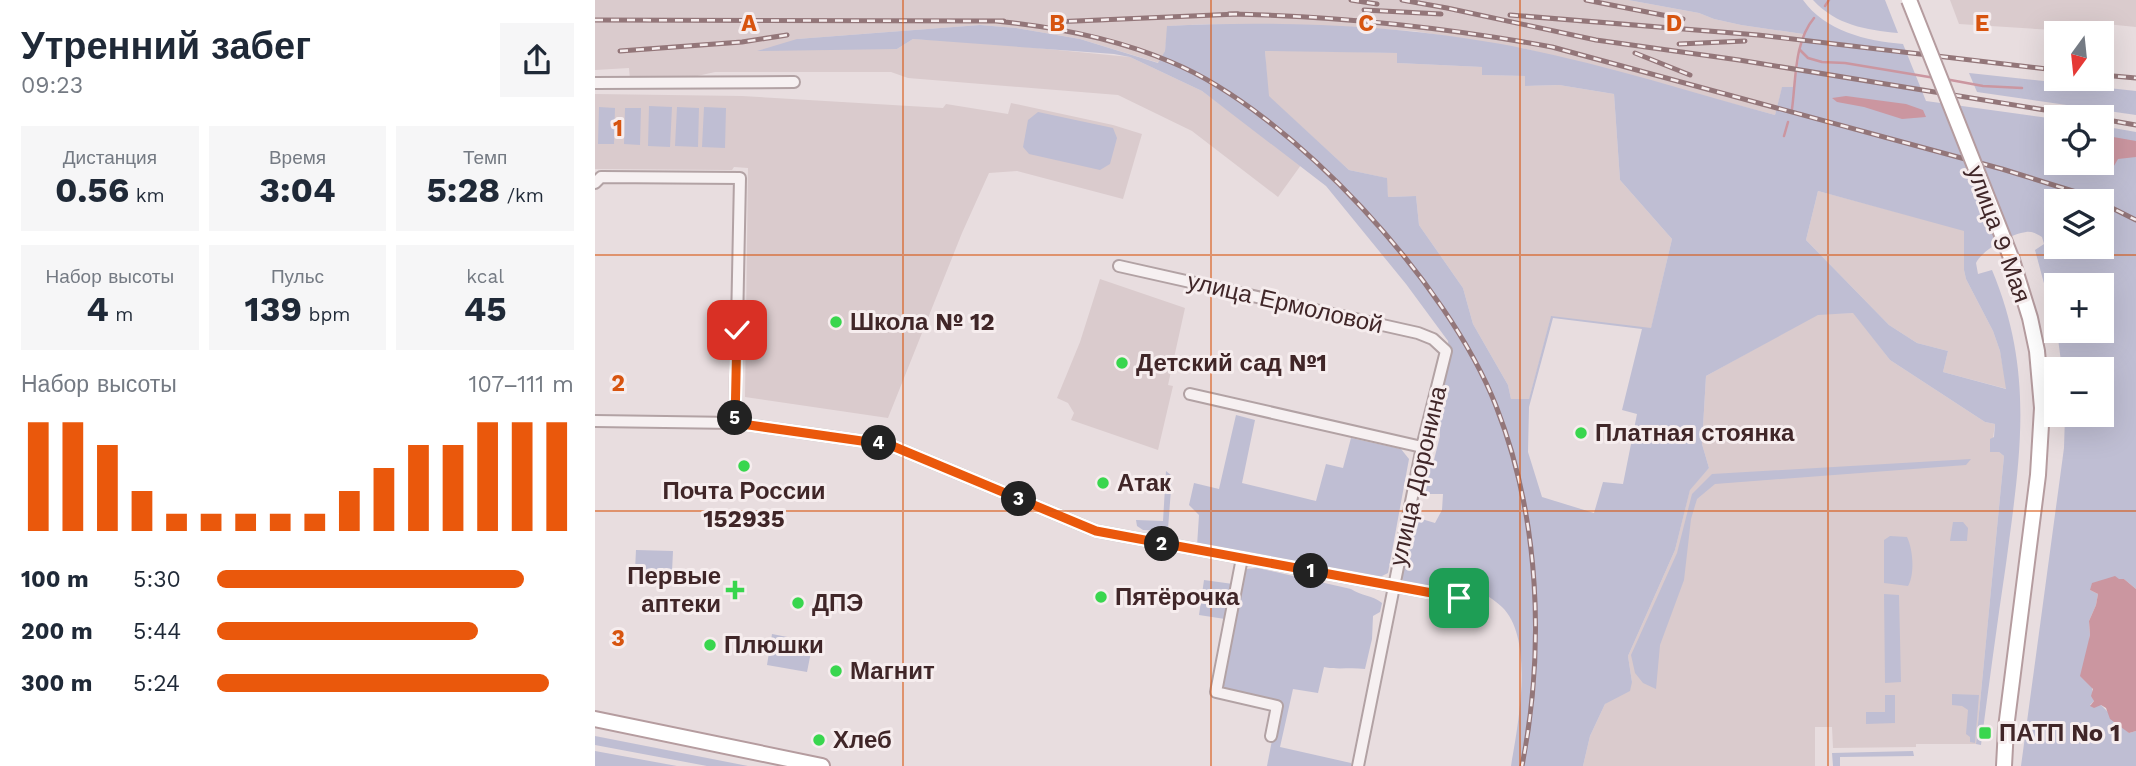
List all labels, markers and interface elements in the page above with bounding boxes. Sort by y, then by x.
text: A [741,10,757,37]
text: B [1049,10,1065,37]
text: C [1358,10,1374,37]
text: D [1666,10,1682,37]
text: E [1975,10,1989,37]
north arrow [2044,21,2114,91]
map controls [2044,21,2114,427]
button: share [500,23,574,97]
text: Утренний забег [21,24,311,68]
text: 09:23 [21,72,83,99]
button: locate [2044,105,2114,175]
text: 1 [613,115,623,142]
text: Дистанция [63,146,157,169]
text: Время [269,146,326,169]
text: Темп [463,146,507,169]
street label: улица 9 Мая [1961,162,2037,306]
text: 0.56 [55,169,129,211]
text: 3:04 [259,169,336,211]
text: 5:28 [426,169,500,211]
text: km [129,184,165,207]
text: /km [500,184,544,207]
button: layers [2044,189,2114,259]
text: Набор высоты [45,265,174,288]
text: Пульс [271,265,324,288]
text: kcal [466,265,504,288]
street label: улица Ермоловой [1185,267,1385,339]
button: + [2044,273,2114,343]
text: 4 [86,288,109,330]
text: 139 [245,288,302,330]
text: 45 [464,288,507,330]
pin [707,300,767,360]
text: m [109,303,133,326]
text: bpm [302,303,350,326]
place label: Школа № 12 [850,308,995,336]
icon: check [718,311,756,349]
marker: Школа № 12 [828,314,844,330]
place label: Детский сад №1 [1136,349,1327,377]
marker: Детский сад №1 [1114,355,1130,371]
button: − [2044,357,2114,427]
text: 2 [611,370,625,397]
text: Набор высоты [21,371,177,398]
text: 107–111 m [468,371,574,398]
street label: улица Доронина [1384,383,1452,569]
pin: 5 [717,400,753,436]
text: 5 [729,406,740,429]
place label: Платная стоянка [1595,419,1795,447]
marker: Платная стоянка [1573,425,1589,441]
pin: 4 [861,426,897,460]
text: 4 [872,431,885,454]
marker: Почта России 152935 [736,458,752,474]
place label: Атак [1117,469,1172,497]
marker: Атак [1095,475,1111,491]
place label: Почта России 152935 [662,477,826,533]
pin: 3 [1001,482,1037,516]
text: 3 [1013,487,1024,510]
pin: 2 [1145,526,1179,562]
text: 2 [1156,532,1167,555]
pin: 1 [1293,554,1329,588]
text: 1 [1306,559,1315,582]
place label: Первые аптеки [627,562,721,618]
text: 100 m [21,566,89,593]
text: 5:30 [133,566,181,593]
pin [1429,568,1489,628]
icon: arrive [1440,579,1478,617]
marker: Первые аптеки [727,582,743,598]
place label: Пятёрочка [1115,583,1240,611]
place label: ДПЭ [812,589,863,617]
marker: Пятёрочка [1093,589,1109,605]
marker: ДПЭ [790,595,806,611]
text: 200 m [21,618,93,645]
text: 5:44 [133,618,181,645]
text: 3 [611,625,625,652]
place label: Плюшки [724,631,824,659]
marker: Плюшки [702,637,718,653]
place label: Магнит [850,657,935,685]
marker: Магнит [828,663,844,679]
text: 300 m [21,670,92,697]
text: 5:24 [133,670,180,697]
place label: ПАТП No 1 [1999,719,2120,747]
marker: ПАТП No 1 [1977,725,1993,741]
place label: Хлеб [833,726,892,754]
marker: Хлеб [811,732,827,748]

